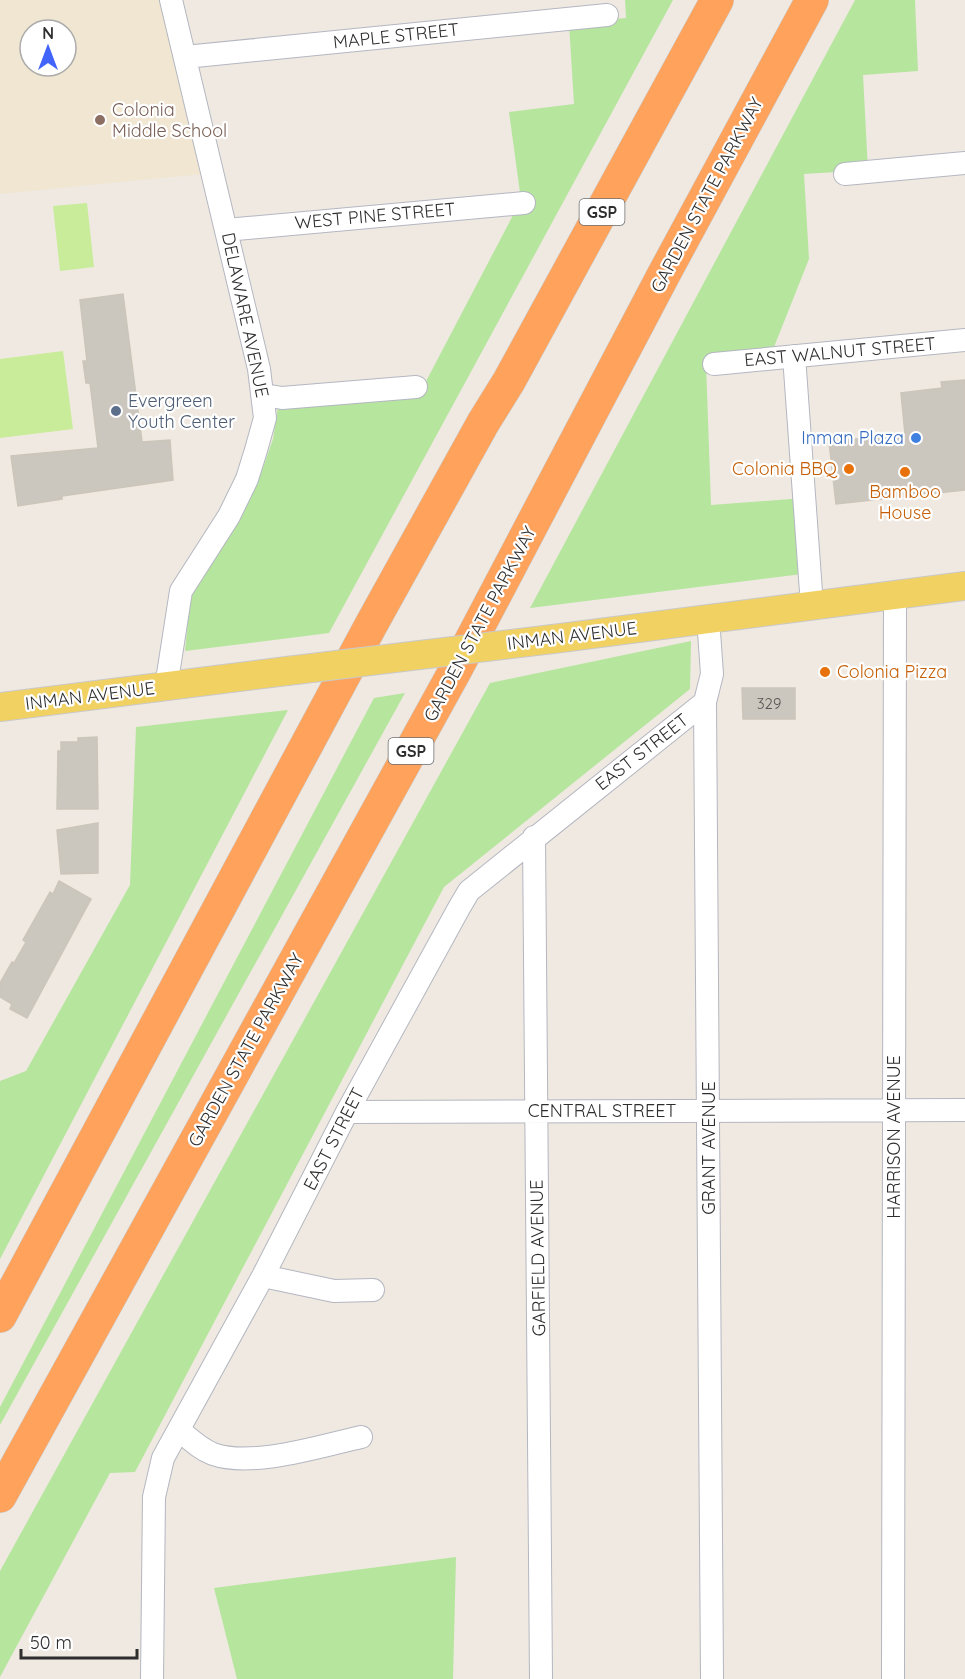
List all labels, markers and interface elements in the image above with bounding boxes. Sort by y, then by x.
street label: MAPLE STREET [332,17,460,54]
north arrow [18,18,78,78]
text: N [42,23,54,43]
street label: GARDEN STATE PARKWAY [645,93,768,296]
place label: Colonia Middle School [112,98,227,142]
marker: Colonia Middle School [93,113,107,127]
street label: WEST PINE STREET [294,197,456,234]
road number: GSP [580,199,624,225]
street label: DELAWARE AVENUE [217,230,274,400]
street label: EAST WALNUT STREET [743,332,937,371]
place label: Evergreen Youth Center [128,389,235,433]
marker: Evergreen Youth Center [109,404,123,418]
place label: Inman Plaza [801,426,904,449]
marker: Inman Plaza [909,431,923,445]
place label: Colonia BBQ [732,457,838,480]
marker: Colonia BBQ [842,462,856,476]
marker: Bamboo House [898,465,912,479]
place label: Bamboo House [869,480,941,524]
street label: GARDEN STATE PARKWAY [418,522,541,725]
street label: INMAN AVENUE [506,616,638,655]
place label: Colonia Pizza [837,660,947,683]
marker: Colonia Pizza [818,665,832,679]
street label: INMAN AVENUE [24,676,156,715]
house number: 329 [757,694,781,713]
street label: EAST STREET [590,708,693,795]
road number: GSP [388,738,434,764]
street label: GARDEN STATE PARKWAY [183,949,308,1151]
street label: HARRISON AVENUE [882,1055,905,1219]
street label: GRANT AVENUE [697,1081,720,1215]
street label: EAST STREET [298,1083,369,1194]
street label: CENTRAL STREET [528,1099,676,1122]
street label: GARFIELD AVENUE [525,1179,550,1337]
scale bar [21,1622,136,1660]
text: 50 m [30,1631,72,1654]

